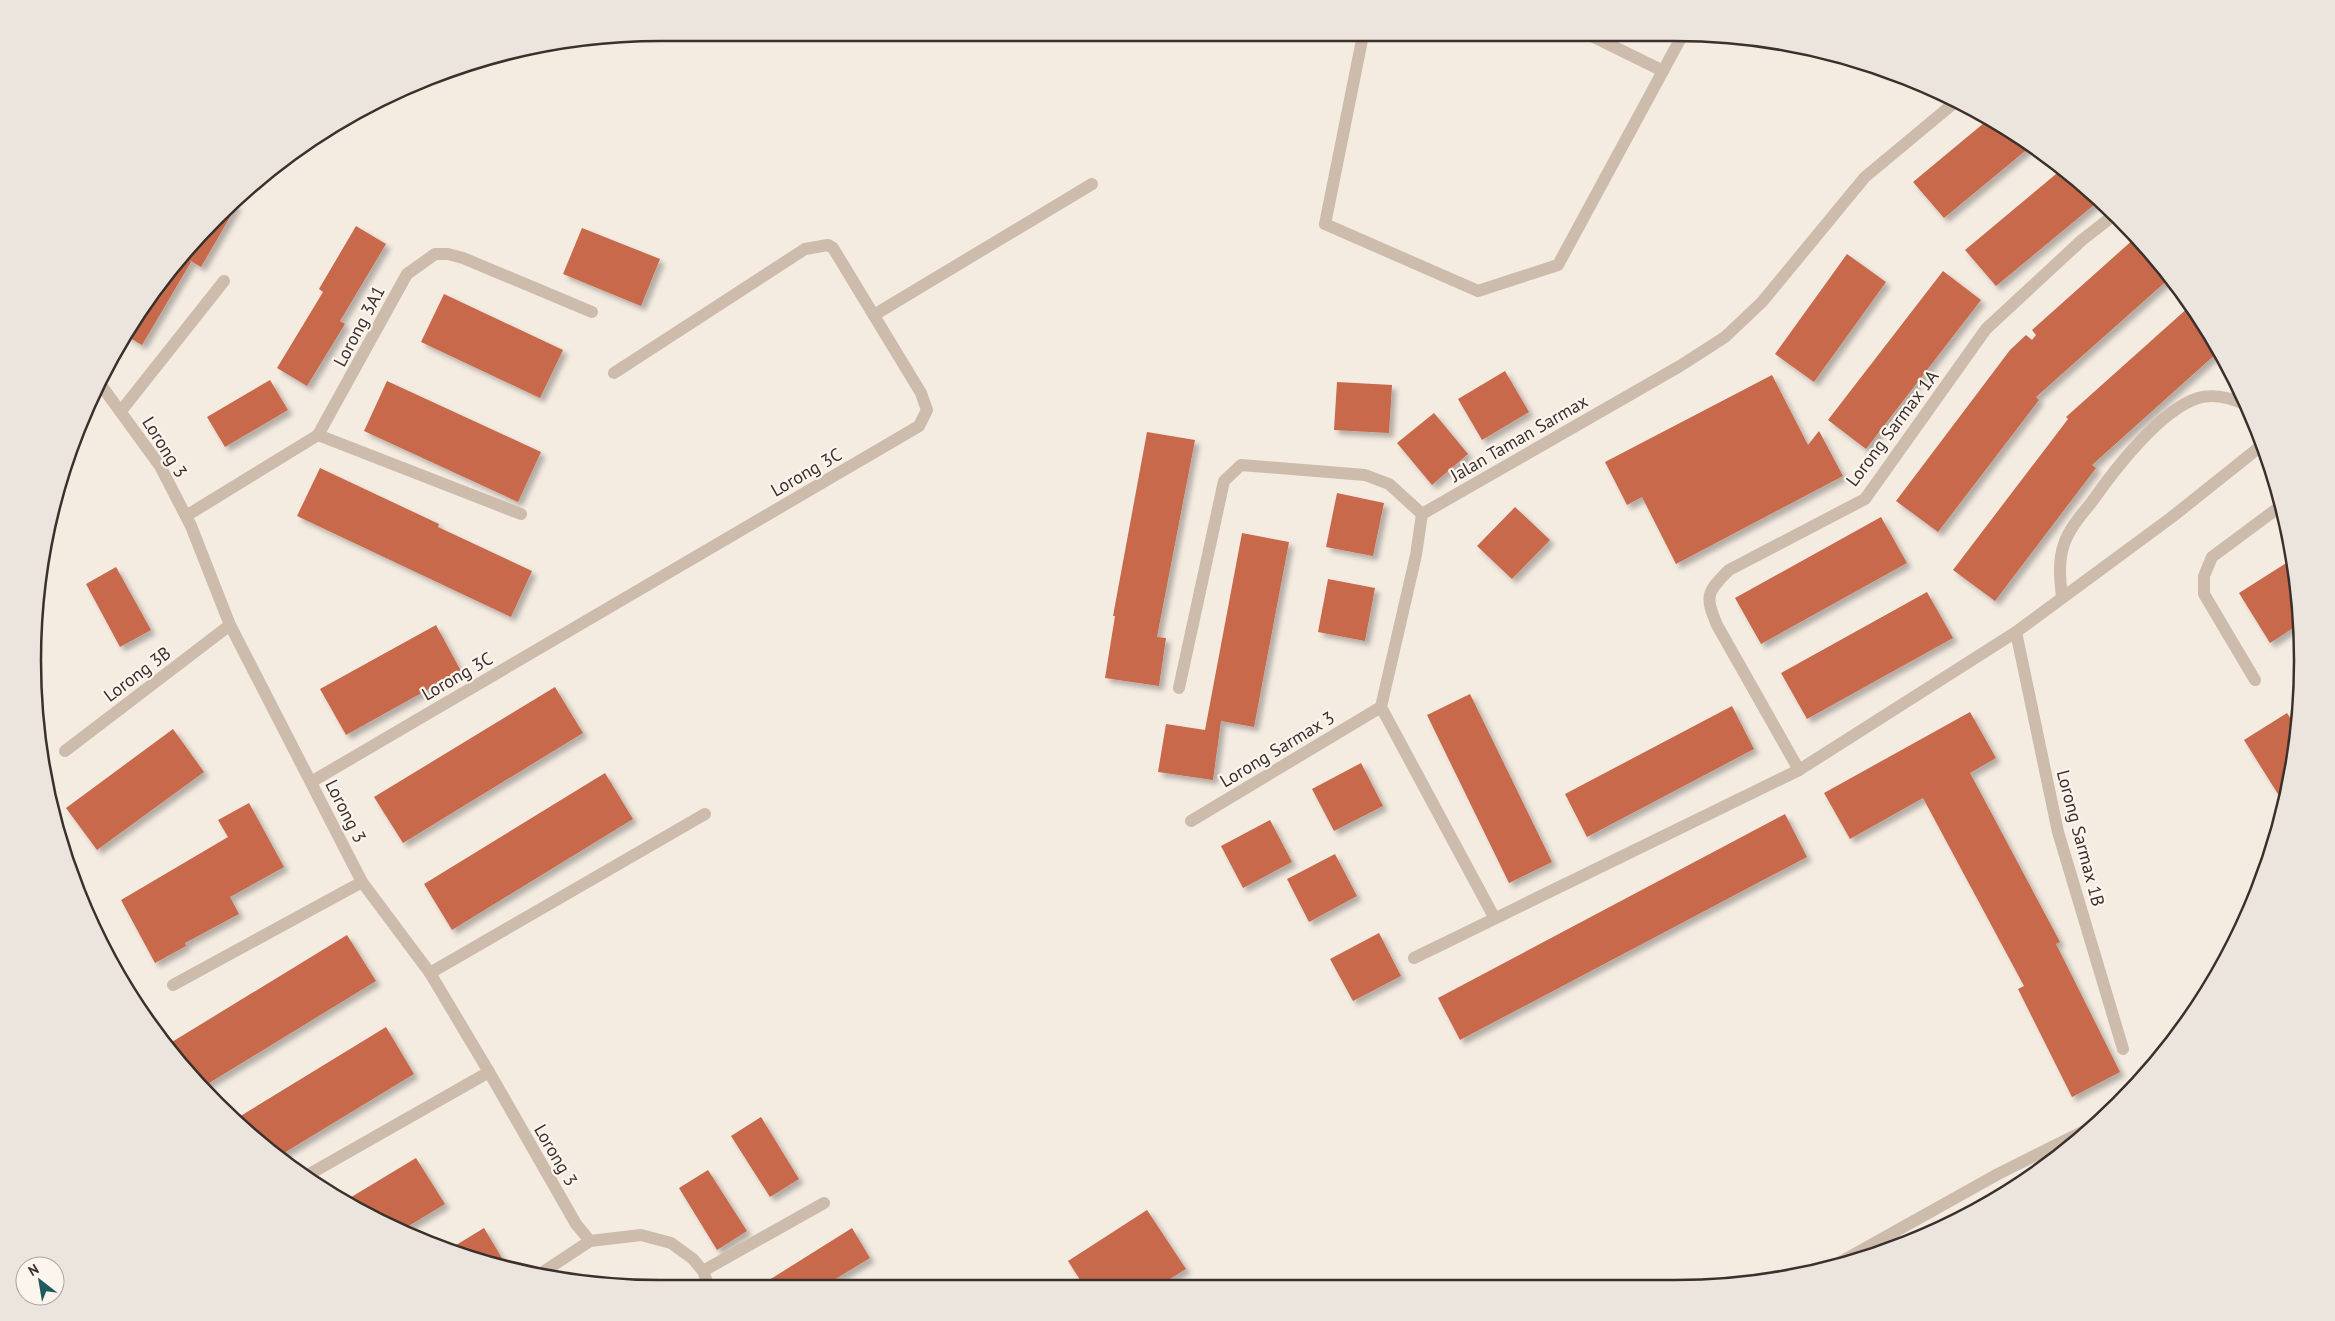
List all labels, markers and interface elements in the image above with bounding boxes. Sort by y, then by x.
street label: Lorong 3A1 [328,282,390,370]
street label: Lorong Sarmax 1A [1841,365,1944,491]
street label: Jalan Taman Sarmax [1445,389,1592,487]
street label: Lorong 3 [137,412,193,482]
street label: Lorong 3C [766,443,846,501]
street label: Lorong 3B [99,641,175,707]
street label: Lorong 3C [417,647,497,705]
street label: Lorong Sarmax 3 [1216,706,1338,792]
street label: Lorong Sarmax 1B [2052,767,2110,909]
street label: Lorong 3 [320,776,372,846]
street label: Lorong 3 [529,1120,583,1190]
north arrow [15,1256,65,1306]
text: N [25,1260,42,1280]

